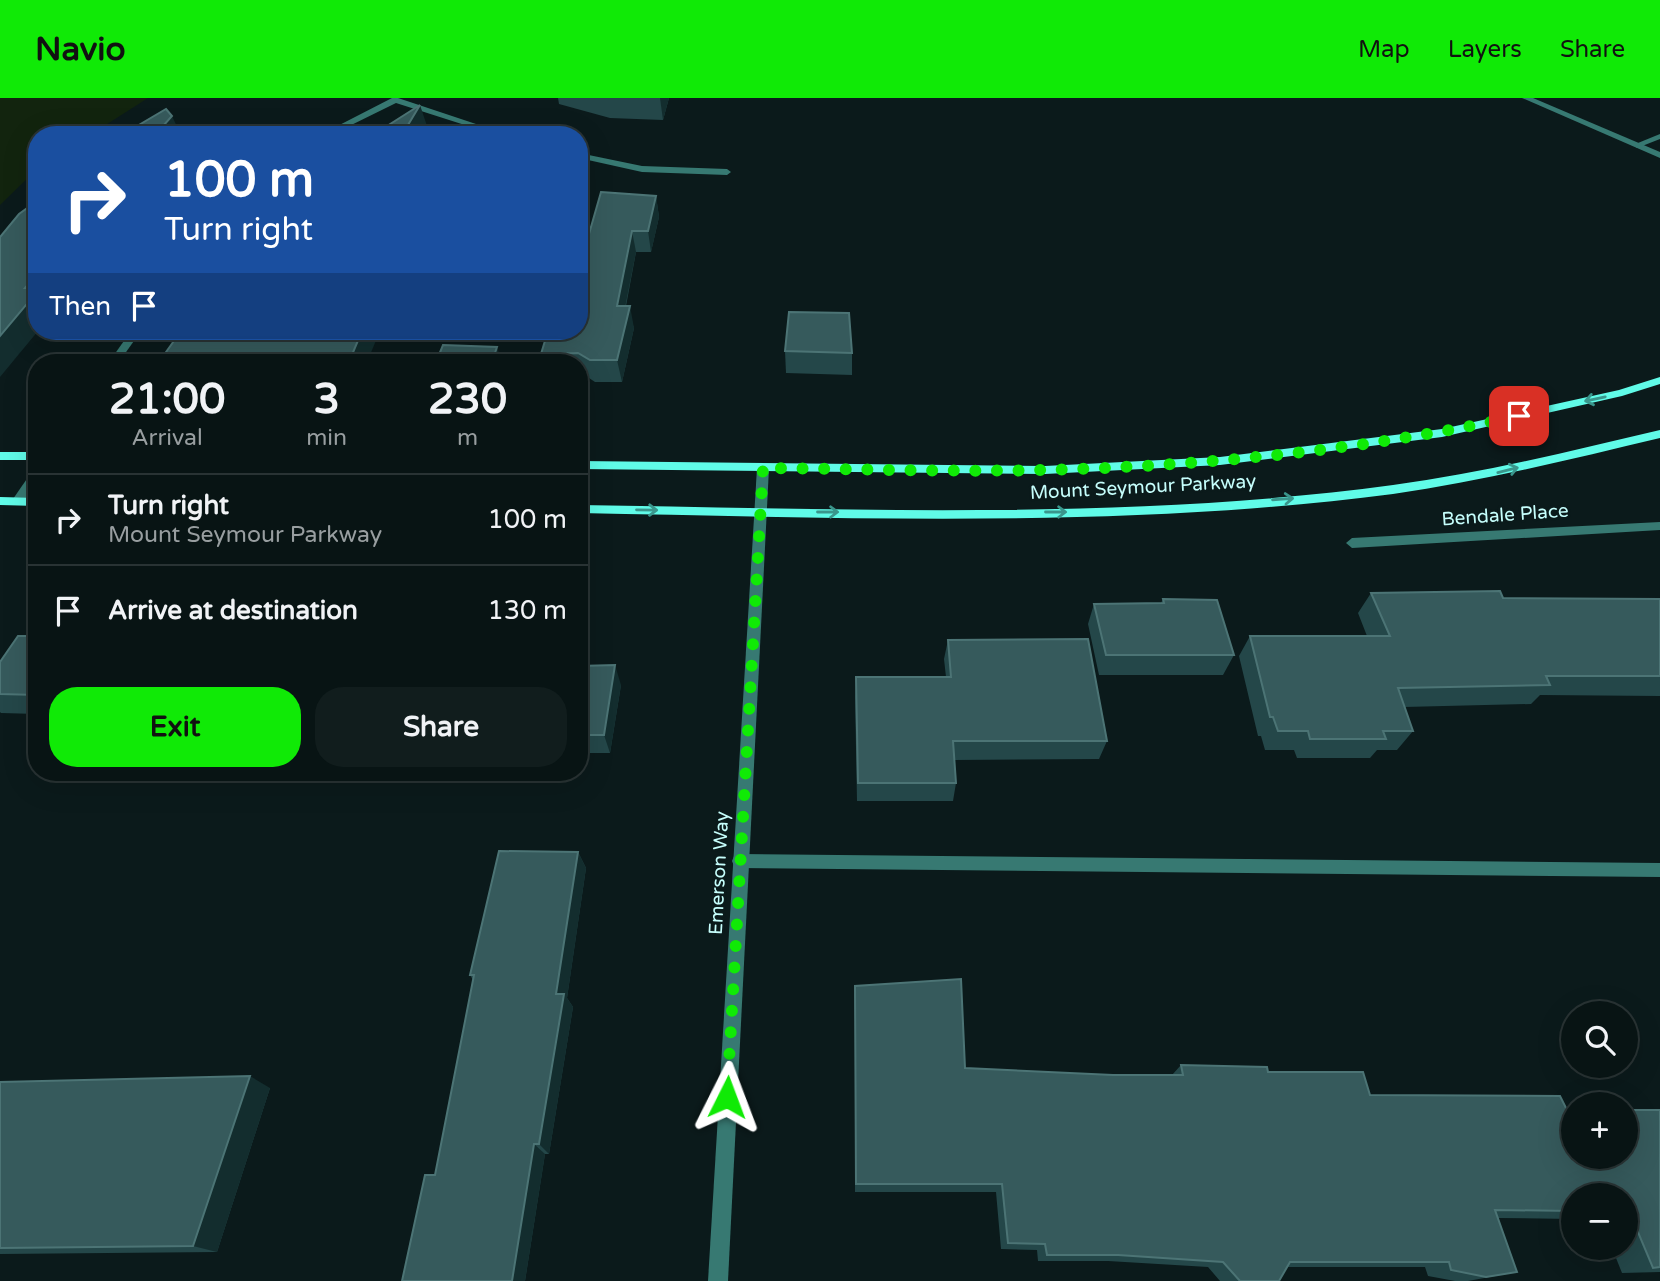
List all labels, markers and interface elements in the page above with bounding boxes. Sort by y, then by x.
text: Navio [35,30,126,69]
text: Map [1358,35,1410,64]
text: Layers [1448,35,1522,64]
text: Share [1560,35,1625,64]
text: 100 m [164,151,314,210]
icon: right [49,154,140,245]
text: Turn right [164,211,313,249]
icon: arrive [125,287,163,325]
text: Then [49,291,111,322]
text: 21:00 [109,374,225,425]
text: 3 [313,374,340,425]
text: 230 [428,374,507,425]
pin [1489,386,1549,446]
one-way arrow [1584,393,1607,406]
icon: arrive [1500,397,1538,435]
text: Arrival [132,424,203,452]
text: min [306,424,347,452]
text: m [457,424,478,452]
one-way arrow [1496,463,1519,476]
street label: Mount Seymour Parkway [1029,470,1257,504]
text: Turn right [108,490,229,521]
one-way arrow [1271,492,1294,505]
street label: Bendale Place [1441,500,1569,530]
icon: right [49,501,87,539]
text: 100 m [487,504,567,535]
one-way arrow [636,504,659,517]
one-way arrow [817,505,840,519]
one-way arrow [1044,505,1067,519]
text: Mount Seymour Parkway [108,521,382,549]
icon: arrive [49,592,87,630]
text: Arrive at destination [108,595,358,626]
text: 130 m [487,595,567,626]
button: Exit [49,687,301,767]
button: Share [315,687,567,767]
street label: Emerson Way [705,811,733,935]
map controls [1561,1001,1638,1260]
button: search [1561,1001,1638,1078]
position arrow [690,1060,764,1134]
button: + [1561,1092,1638,1169]
button: − [1561,1183,1638,1260]

